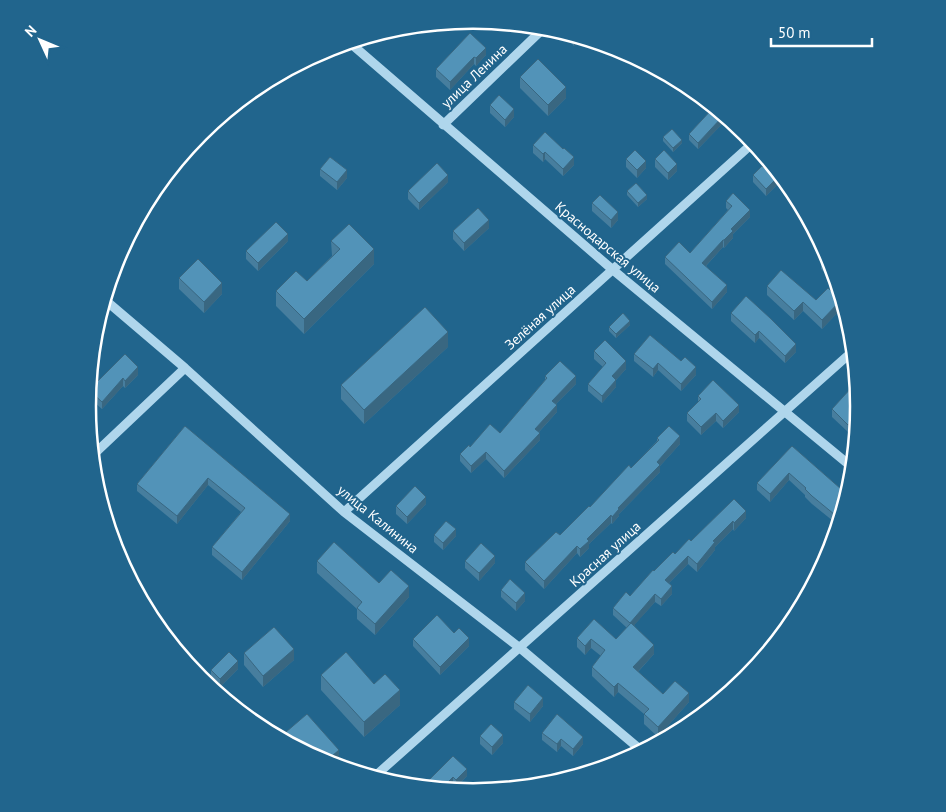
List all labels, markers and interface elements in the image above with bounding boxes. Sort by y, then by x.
north arrow [15,15,65,65]
scale bar [771,15,872,47]
text: N [21,21,40,41]
text: 50 m [778,23,811,42]
street label: улица Ленина [437,40,511,112]
street label: Краснодарская улица [551,198,665,296]
street label: Зелёная улица [501,280,579,353]
street label: улица Калинина [334,481,422,557]
street label: Красная улица [566,517,644,591]

